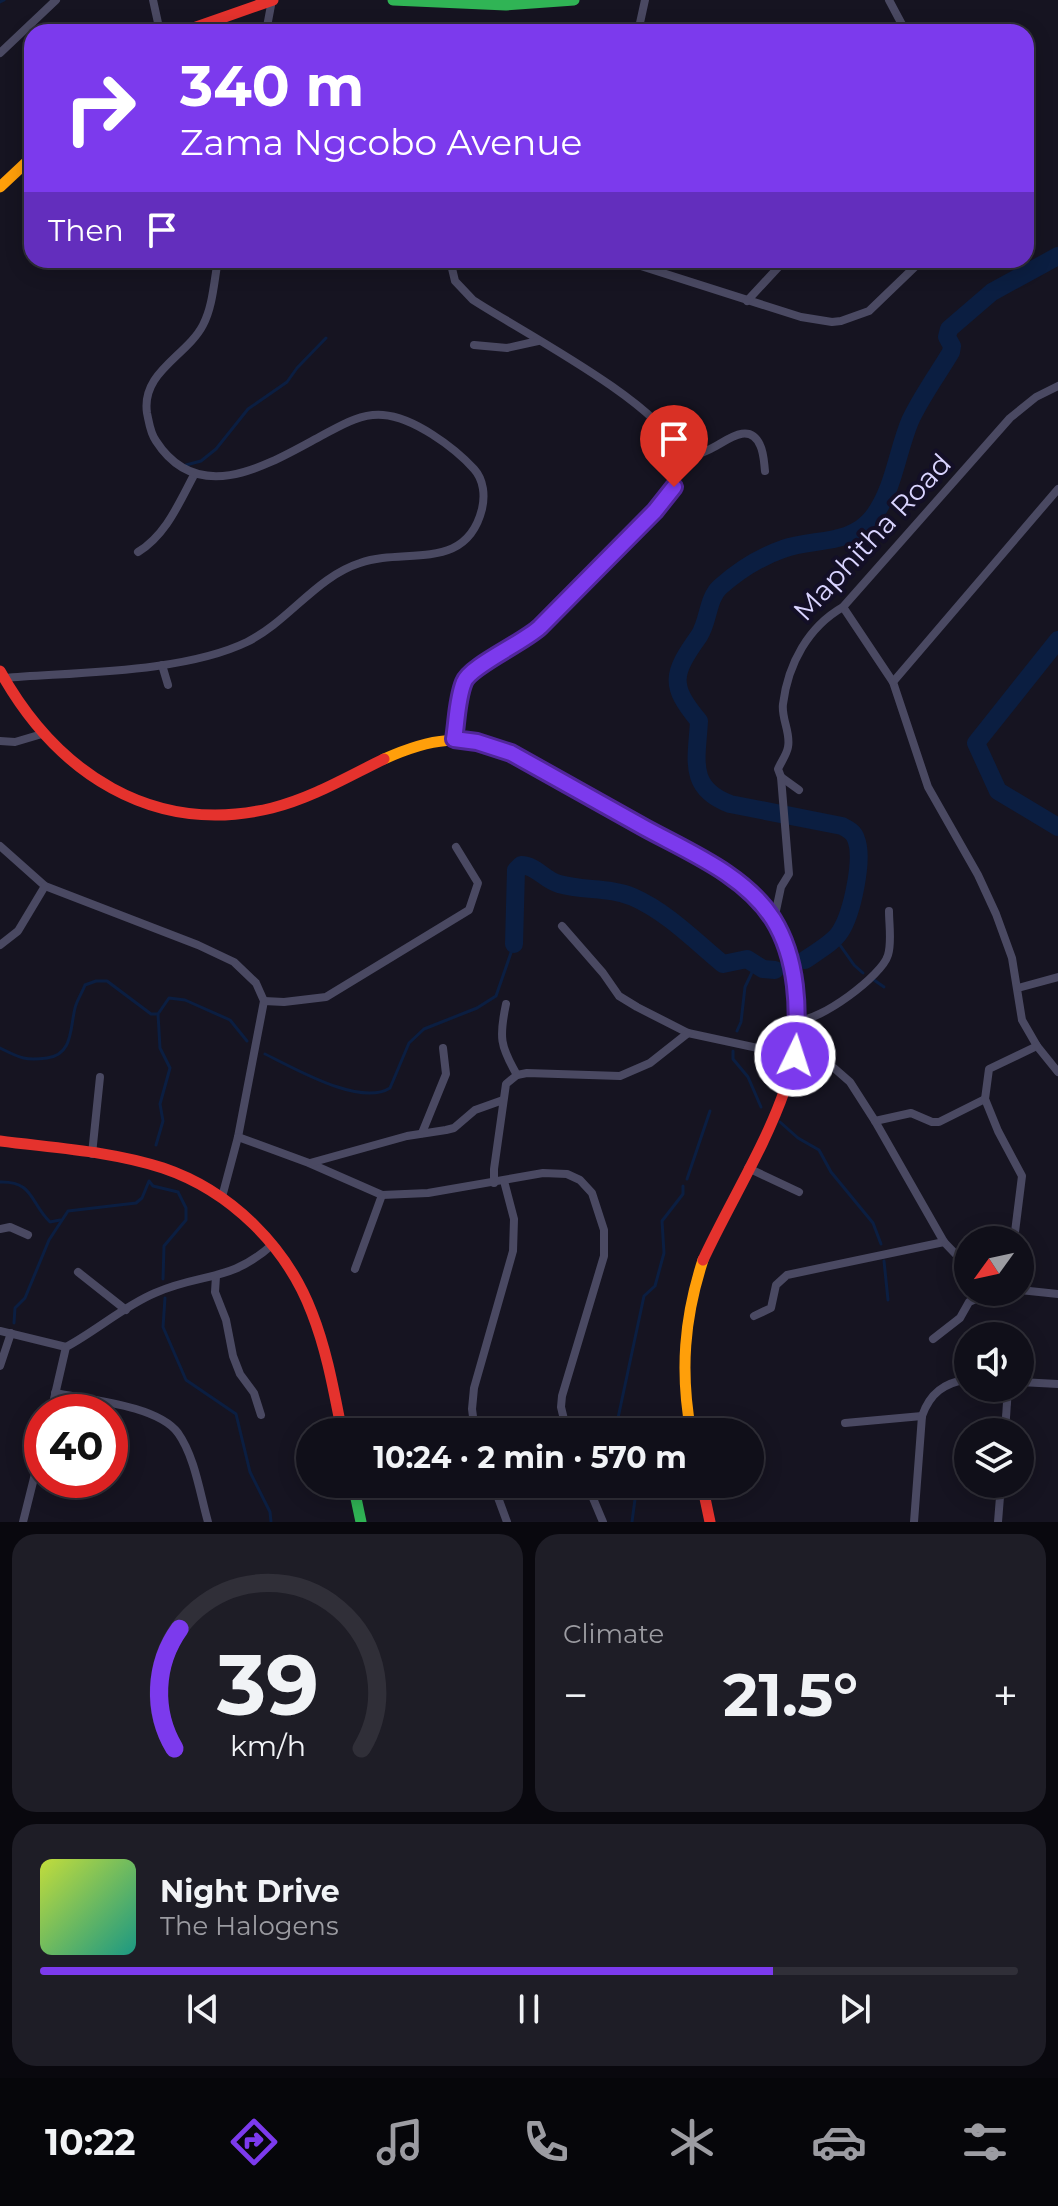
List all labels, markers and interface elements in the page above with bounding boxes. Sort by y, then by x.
text: 340 m [180,52,364,120]
icon: right [48,56,152,160]
text: Zama Ngcobo Avenue [180,120,582,164]
icon: arrive [140,208,184,252]
text: Then [48,212,124,249]
pin [640,405,708,487]
icon: arrive [652,417,696,461]
street label: Maphitha Road [786,446,958,628]
position arrow [753,1014,837,1098]
north arrow [954,1226,1034,1306]
map controls [954,1226,1034,1498]
button: sound [954,1322,1034,1402]
speed limit sign: 40 [24,1394,128,1498]
button: layers [954,1418,1034,1498]
text: 10:24 · 2 min · 570 m [373,1439,687,1476]
text: Climate [563,1618,664,1650]
text: 39 [215,1634,319,1736]
text: 21.5° [723,1658,858,1731]
text: − [563,1668,588,1722]
text: + [993,1668,1018,1722]
text: km/h [229,1728,306,1763]
text: Night Drive [160,1873,340,1910]
text: The Halogens [160,1910,339,1942]
icon: previous [181,1987,225,2031]
icon: pause [507,1987,551,2031]
icon: next [833,1987,877,2031]
icon: directions [226,2114,282,2170]
icon: music [372,2114,428,2170]
icon: phone [518,2114,574,2170]
icon: climate [664,2114,720,2170]
icon: car [811,2114,867,2170]
icon: filters [957,2114,1013,2170]
text: 10:22 [45,2120,136,2164]

